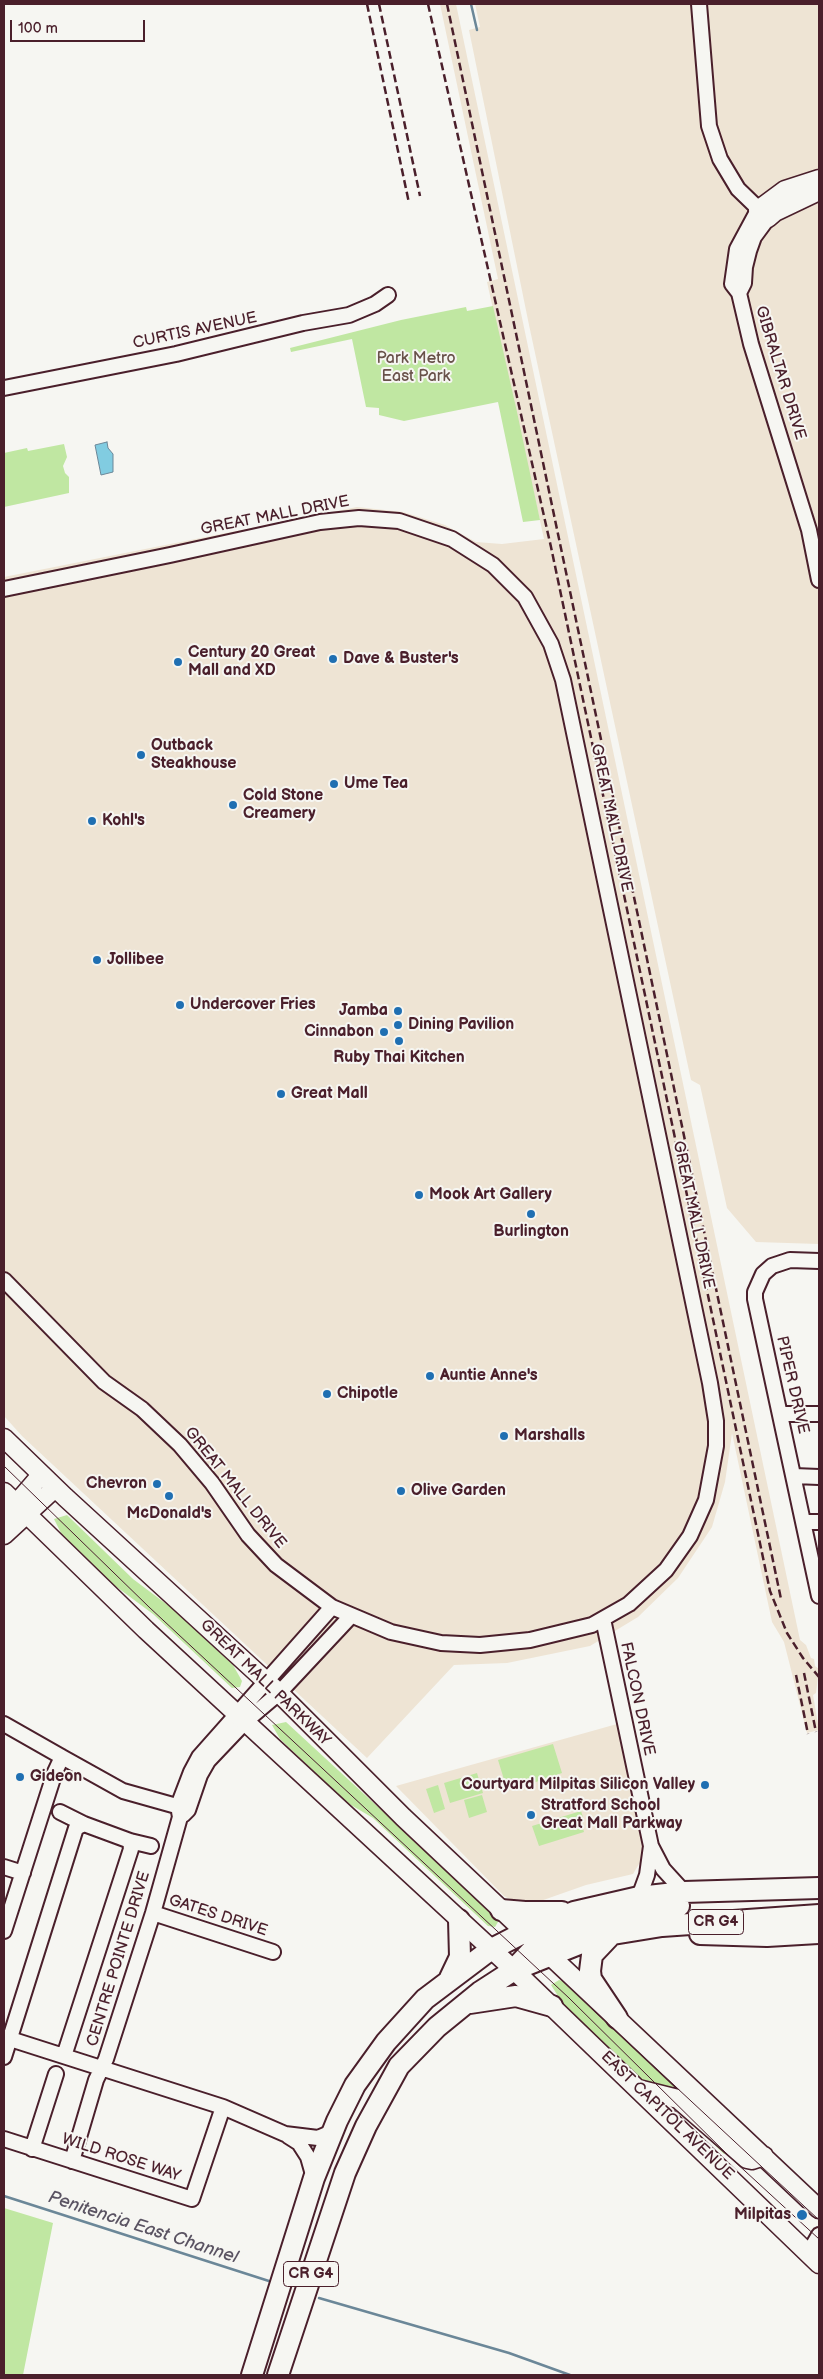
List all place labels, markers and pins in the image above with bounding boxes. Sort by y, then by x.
place label: Century 20 Great Mall and XD [188,643,315,681]
place label: Dave & Buster's [343,649,459,669]
marker: Dave & Buster's [327,653,339,665]
marker: Century 20 Great Mall and XD [172,656,184,668]
place label: Outback Steakhouse [151,736,236,774]
marker: Outback Steakhouse [135,749,147,761]
place label: Ume Tea [344,774,408,794]
marker: Ume Tea [328,778,340,790]
place label: Cold Stone Creamery [243,786,323,824]
marker: Cold Stone Creamery [227,799,239,811]
place label: Kohl's [102,811,145,831]
marker: Kohl's [86,815,98,827]
place label: Jollibee [107,950,164,970]
marker: Jollibee [91,954,103,966]
place label: Undercover Fries [190,995,316,1015]
marker: Undercover Fries [174,999,186,1011]
place label: Jamba [339,1001,388,1021]
marker: Jamba [392,1005,404,1017]
place label: Dining Pavilion [408,1015,514,1035]
marker: Dining Pavilion [392,1019,404,1031]
place label: Cinnabon [304,1022,374,1042]
marker: Cinnabon [378,1026,390,1038]
marker: Ruby Thai Kitchen [393,1035,405,1047]
place label: Ruby Thai Kitchen [333,1048,465,1068]
place label: Great Mall [291,1084,368,1104]
marker: Great Mall [275,1088,287,1100]
place label: Mook Art Gallery [429,1185,552,1205]
marker: Mook Art Gallery [413,1189,425,1201]
marker: Burlington [525,1208,537,1220]
place label: Burlington [493,1222,569,1242]
place label: Auntie Anne's [440,1366,538,1386]
marker: Auntie Anne's [424,1370,436,1382]
place label: Chipotle [337,1384,398,1404]
marker: Chipotle [321,1388,333,1400]
place label: Marshalls [514,1426,585,1446]
marker: Marshalls [498,1430,510,1442]
place label: Chevron [86,1474,147,1494]
marker: Chevron [151,1478,163,1490]
place label: Olive Garden [411,1481,506,1501]
marker: Olive Garden [395,1485,407,1497]
marker: McDonald's [163,1490,175,1502]
place label: McDonald's [126,1504,212,1524]
place label: Gideon [30,1767,82,1787]
marker: Gideon [14,1771,26,1783]
place label: Courtyard Milpitas Silicon Valley [461,1775,695,1795]
marker: Courtyard Milpitas Silicon Valley [699,1779,711,1791]
place label: Stratford School Great Mall Parkway [541,1796,682,1834]
marker: Stratford School Great Mall Parkway [525,1809,537,1821]
place label: Milpitas [734,2205,791,2225]
marker: Milpitas [795,2208,809,2222]

